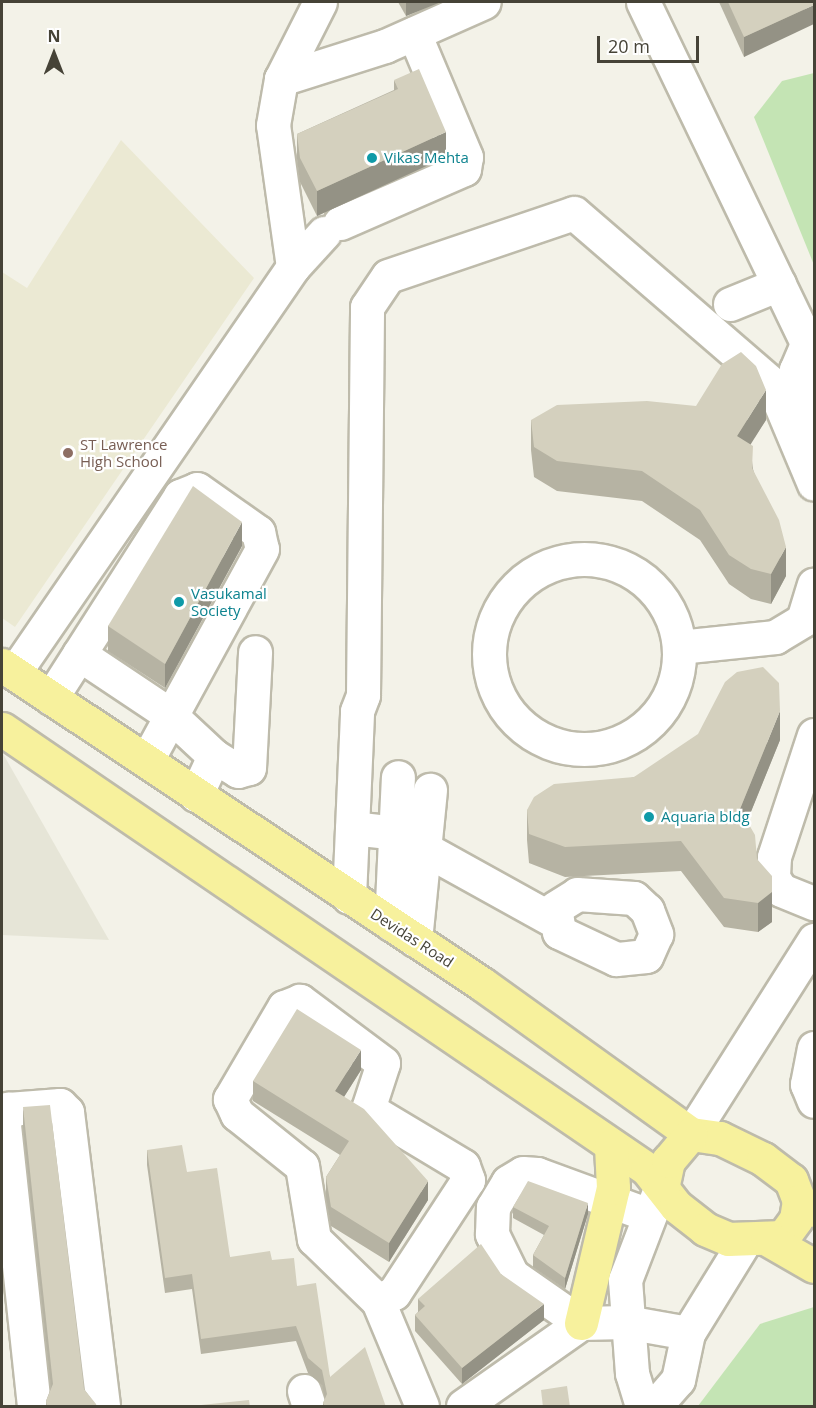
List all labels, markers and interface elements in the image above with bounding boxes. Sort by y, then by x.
north arrow [24,24,84,84]
scale bar [600,24,702,62]
text: N [47,25,61,47]
text: 20 m [608,34,650,58]
place label: Vikas Mehta [384,149,469,167]
marker: Vikas Mehta [365,151,379,165]
place label: ST Lawrence High School [80,435,168,470]
marker: ST Lawrence High School [61,446,75,460]
place label: Vasukamal Society [191,584,267,619]
marker: Vasukamal Society [172,595,186,609]
place label: Aquaria bldg [661,808,750,826]
marker: Aquaria bldg [642,810,656,824]
street label: Devidas Road [367,905,457,971]

